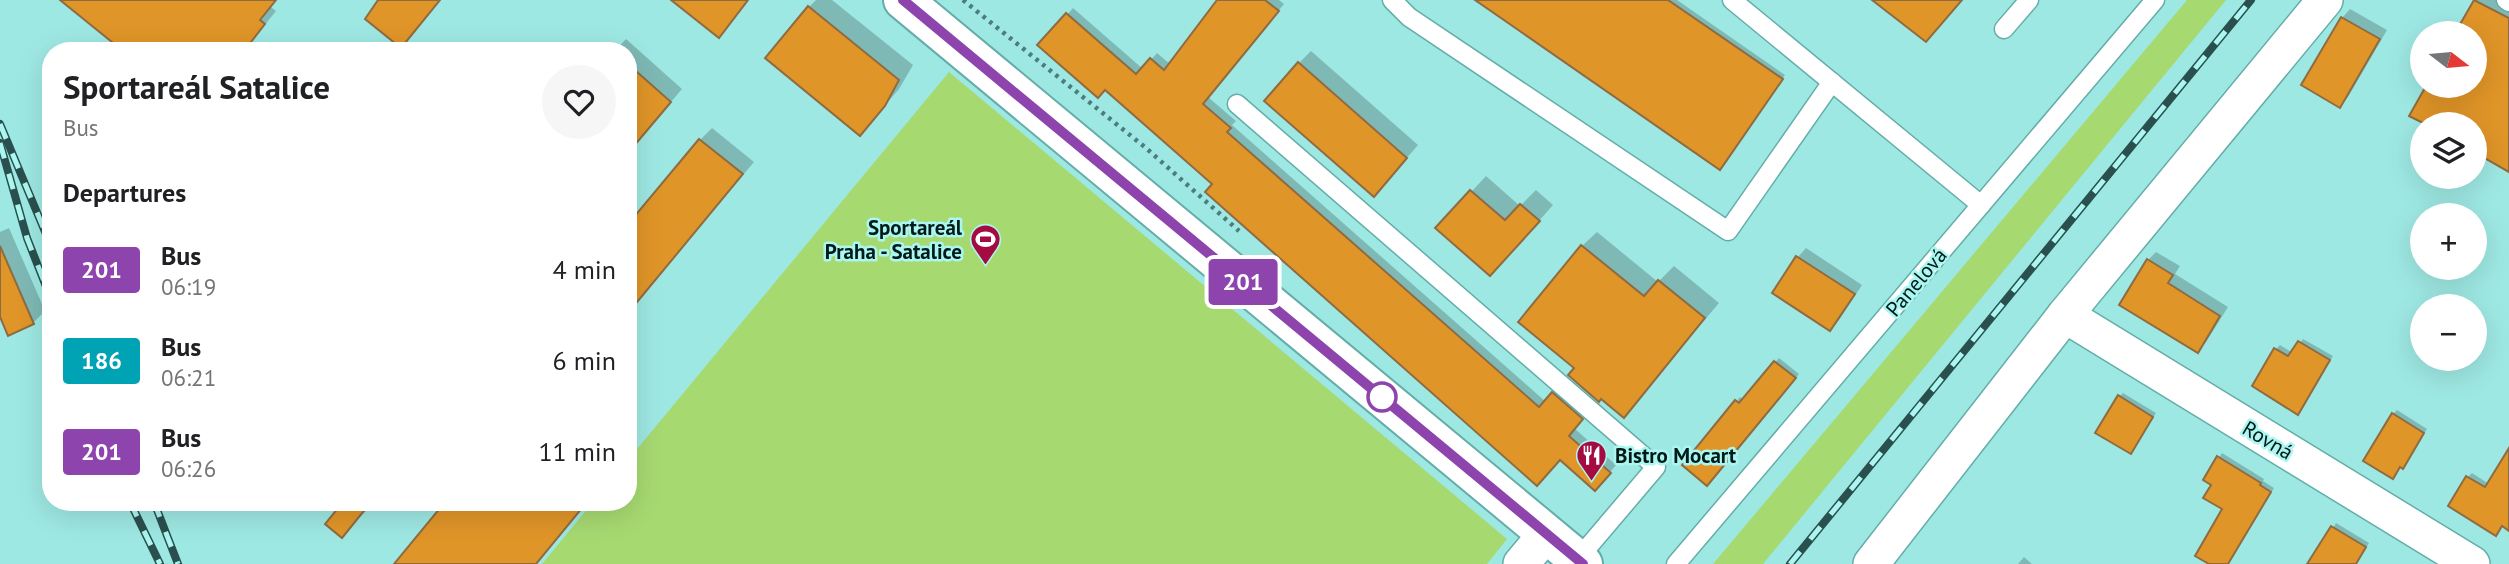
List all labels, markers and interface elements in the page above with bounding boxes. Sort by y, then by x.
north arrow [2410,21,2487,98]
map controls [2410,21,2487,371]
text: Sportareál Satalice [63,65,330,108]
button: heart [542,65,616,139]
button: layers [2410,112,2487,189]
text: Bus [63,113,99,142]
text: Departures [63,176,186,209]
button: + [2410,203,2487,280]
place label: Sportareál Praha - Satalice [825,214,963,265]
sports icon: Sportareál Praha - Satalice [968,222,1002,266]
text: Bus [161,239,201,272]
street label: Panelová [1880,242,1952,322]
text: 4 min [553,253,616,286]
text: 201 [81,254,122,285]
line badge: 201 [1203,259,1283,305]
text: 201 [1223,266,1263,297]
text: 06:19 [161,272,216,301]
button: − [2410,294,2487,371]
text: Bus [161,330,201,363]
text: 6 min [553,344,616,377]
text: 186 [81,345,122,376]
text: 06:21 [161,363,216,392]
unlabelled marker [1367,382,1397,412]
street label: Rovná [2238,414,2298,466]
text: Bus [161,421,201,454]
text: 11 min [538,435,616,468]
text: 201 [81,436,122,467]
restaurant icon: Bistro Mocart [1575,438,1609,482]
place label: Bistro Mocart [1615,442,1737,469]
text: 06:26 [161,454,216,483]

